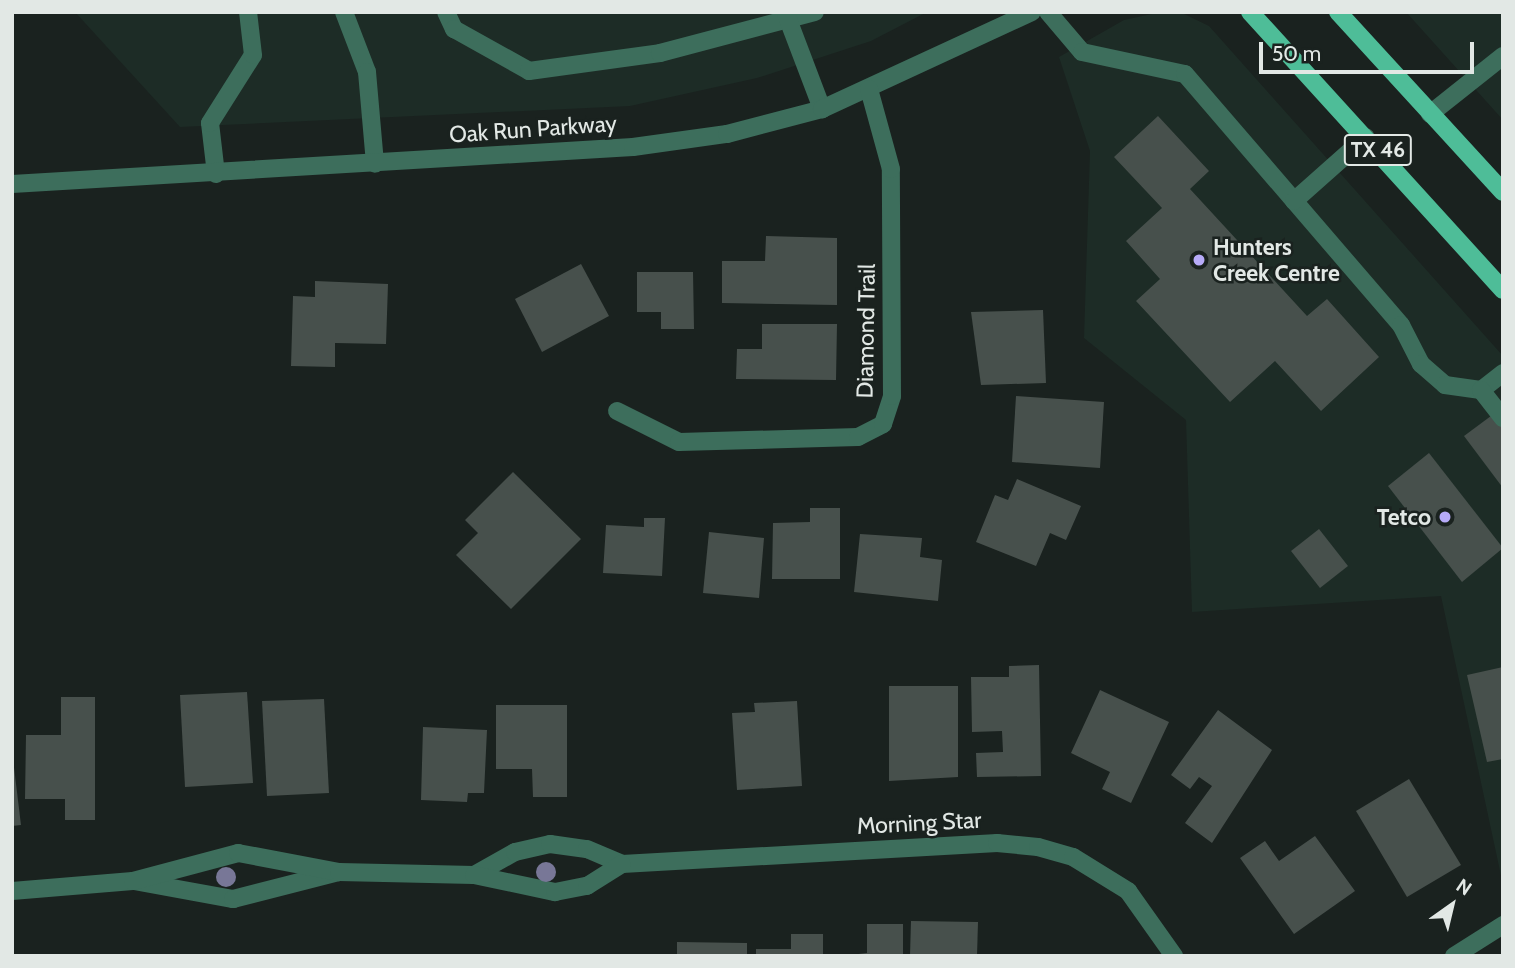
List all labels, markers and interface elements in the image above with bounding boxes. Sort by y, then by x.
scale bar [1263,28,1478,72]
text: 50 m [1272,41,1321,66]
street label: Oak Run Parkway [448,109,618,149]
road number: TX 46 [1343,132,1413,168]
place label: Hunters Creek Centre [1213,233,1340,287]
marker: Hunters Creek Centre [1191,252,1207,268]
street label: Diamond Trail [851,263,881,399]
place label: Tetco [1377,503,1431,531]
marker: Tetco [1437,509,1453,525]
street label: Morning Star [856,806,982,840]
north arrow [1417,870,1487,940]
text: N [1452,874,1476,900]

